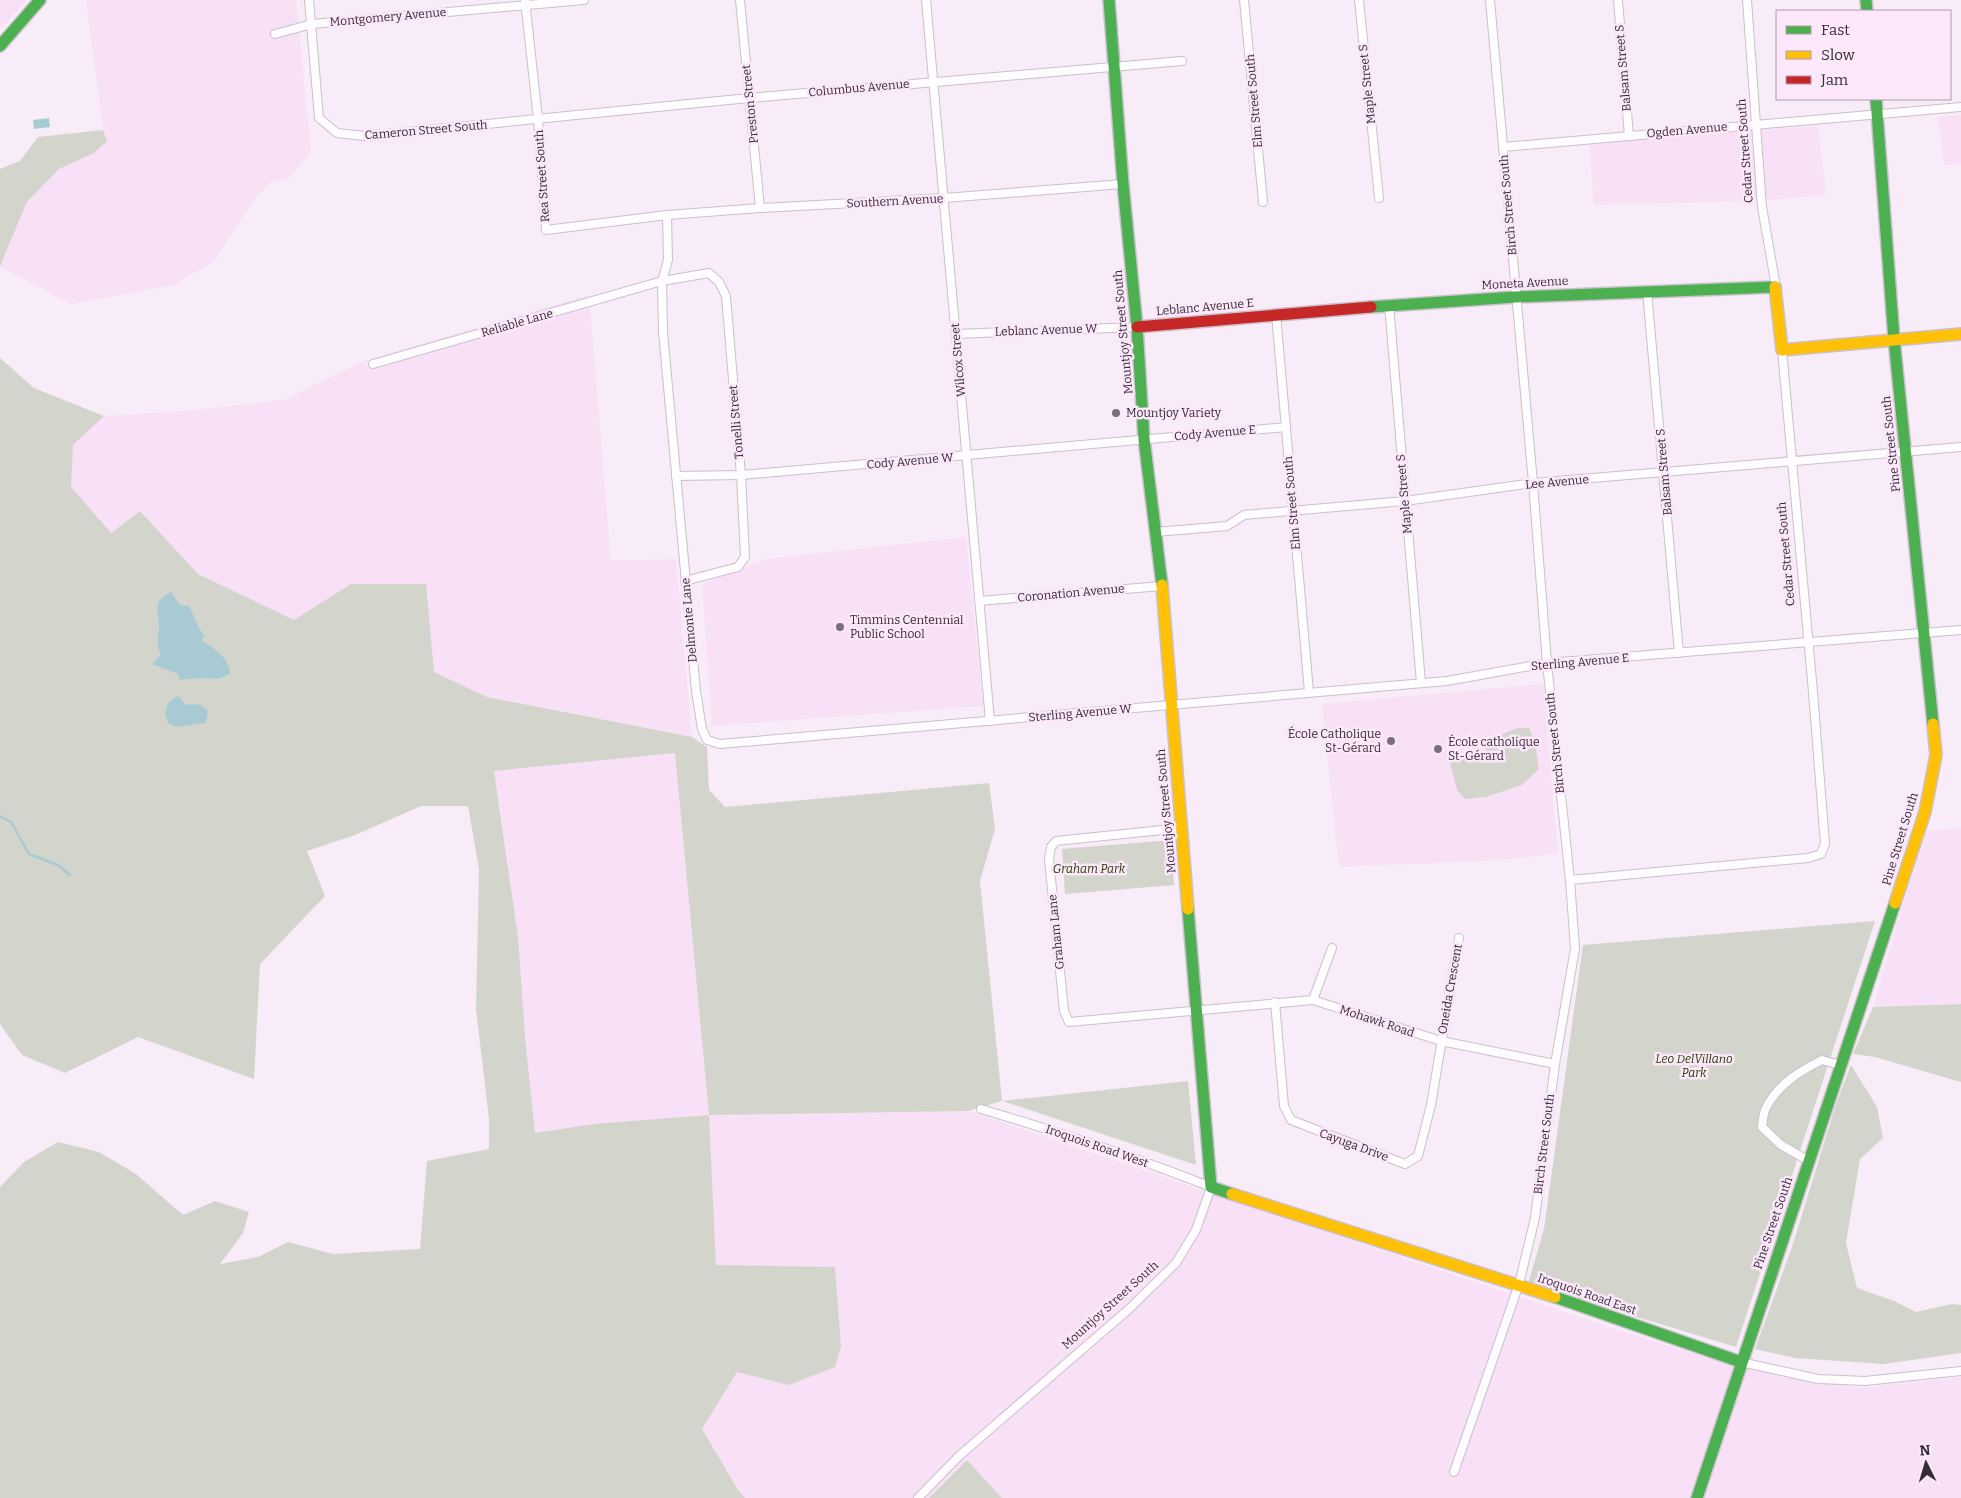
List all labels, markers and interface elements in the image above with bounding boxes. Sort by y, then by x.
street label: Montgomery Avenue [329,5,447,29]
legend [1776,10,1951,100]
text: Fast [1821,21,1850,39]
street label: Balsam Street S [1612,24,1634,112]
street label: Maple Street S [1356,43,1378,125]
text: Slow [1821,46,1856,64]
street label: Elm Street South [1243,53,1265,148]
street label: Preston Street [739,63,761,144]
text: Jam [1820,71,1849,89]
street label: Columbus Avenue [808,77,910,99]
street label: Cedar Street South [1734,98,1756,204]
street label: Cameron Street South [364,118,489,142]
street label: Ogden Avenue [1646,119,1728,141]
street label: Rea Street South [532,129,552,223]
street label: Birch Street South [1497,153,1519,256]
street label: Southern Avenue [846,191,944,211]
street label: Mountjoy Street South [1111,269,1135,395]
street label: Moneta Avenue [1481,274,1569,292]
street label: Leblanc Avenue E [1156,296,1254,318]
street label: Reliable Lane [479,306,555,340]
street label: Leblanc Avenue W [994,321,1098,339]
street label: Wilcox Street [948,322,968,398]
street label: Tonelli Street [726,384,746,460]
street label: Pine Street South [1879,395,1903,493]
place label: Mountjoy Variety [1126,406,1222,420]
marker: Mountjoy Variety [1110,407,1122,419]
street label: Cody Avenue E [1174,422,1256,444]
street label: Balsam Street S [1653,428,1675,516]
street label: Cody Avenue W [866,450,955,472]
street label: Maple Street S [1394,453,1414,535]
street label: Elm Street South [1281,455,1303,550]
street label: Lee Avenue [1524,472,1590,492]
street label: Cedar Street South [1774,501,1798,607]
street label: Delmonte Lane [678,577,700,663]
street label: Coronation Avenue [1017,581,1125,605]
place label: Timmins Centennial Public School [850,613,964,641]
marker: Timmins Centennial Public School [834,621,846,633]
street label: Sterling Avenue E [1530,651,1630,673]
street label: Birch Street South [1543,691,1567,794]
street label: Sterling Avenue W [1028,701,1133,724]
place label: École Catholique St-Gérard [1288,726,1381,755]
place label: École catholique St-Gérard [1448,734,1540,763]
marker: École Catholique St-Gérard [1385,735,1397,747]
marker: École catholique St-Gérard [1432,743,1444,755]
street label: Mountjoy Street South [1154,748,1178,874]
street label: Pine Street South [1879,790,1921,887]
park label: Graham Park [1053,862,1126,876]
street label: Graham Lane [1045,894,1067,970]
street label: Oneida Crescent [1435,942,1465,1035]
street label: Mohawk Road [1338,1002,1416,1040]
park label: Leo DelVillano Park [1655,1052,1733,1080]
street label: Birch Street South [1531,1092,1557,1195]
street label: Iroquois Road West [1044,1122,1151,1170]
street label: Cayuga Drive [1317,1126,1391,1164]
street label: Pine Street South [1751,1175,1796,1271]
street label: Mountjoy Street South [1059,1258,1161,1352]
street label: Iroquois Road East [1536,1271,1639,1318]
north arrow [1901,1438,1951,1488]
text: N [1919,1442,1931,1459]

